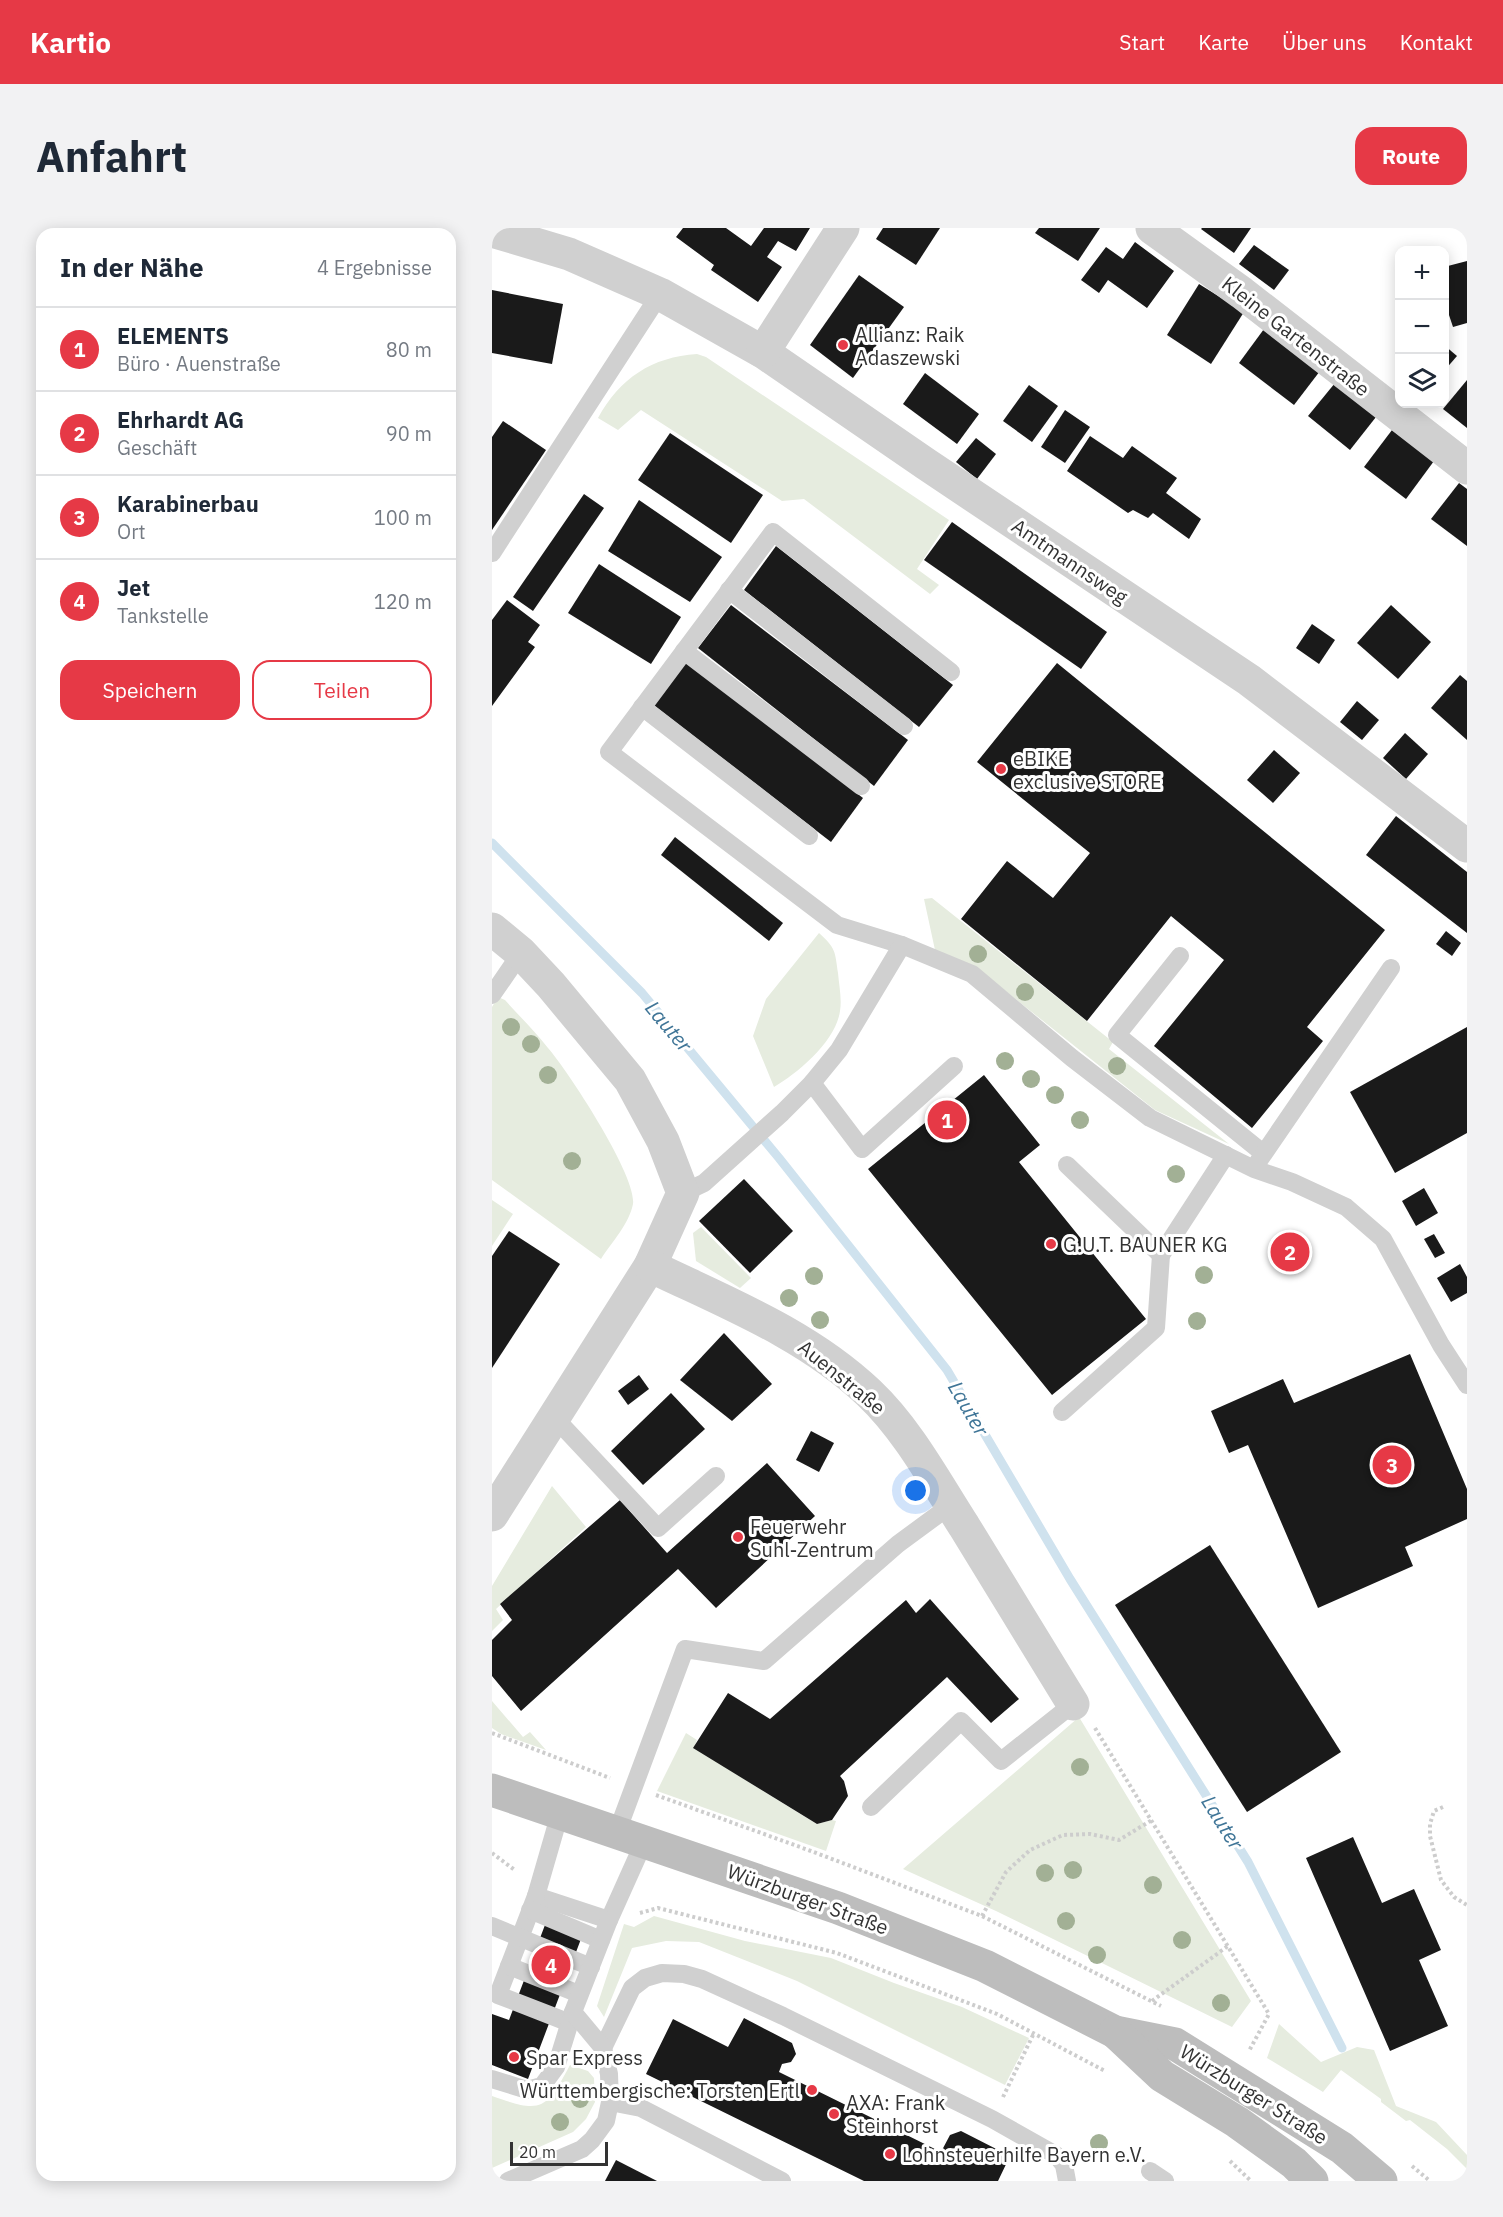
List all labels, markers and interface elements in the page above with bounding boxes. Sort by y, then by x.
text: Kartio [30,24,111,61]
text: Start [1119,28,1165,56]
text: Karte [1198,28,1249,56]
text: Über uns [1282,28,1367,56]
text: Kontakt [1400,28,1473,56]
button: Route [1355,127,1467,185]
text: Anfahrt [36,129,187,184]
map controls [1395,246,1449,408]
button: + [1395,246,1449,300]
text: In der Nähe [60,250,204,284]
text: 4 Ergebnisse [317,254,432,281]
street label: Kleine Gartenstraße [1216,270,1376,402]
button: − [1395,300,1449,354]
text: ELEMENTS [117,321,229,350]
place label: Allianz: Raik Adaszewski [855,321,965,371]
text: 1 [74,336,86,363]
text: 80 m [386,336,432,363]
marker: Allianz: Raik Adaszewski [836,338,850,352]
text: Büro · Auenstraße [117,350,281,377]
button: layers [1395,354,1449,408]
text: Ehrhardt AG [117,405,244,434]
text: 2 [74,420,86,447]
text: 90 m [386,420,432,447]
text: Geschäft [117,434,197,461]
text: Karabinerbau [117,489,259,518]
text: 3 [74,504,86,531]
text: 100 m [374,504,432,531]
street label: Amtmannsweg [1007,512,1134,610]
text: Ort [117,518,146,545]
text: Jet [117,573,150,602]
text: 4 [74,588,86,615]
text: 120 m [374,588,432,615]
text: Tankstelle [117,602,209,629]
button: Speichern [60,660,240,720]
button: Teilen [252,660,432,720]
place label: eBIKE exclusive STORE [1013,745,1162,795]
marker: eBIKE exclusive STORE [994,762,1008,776]
water label: Lauter [639,994,700,1059]
pin: 1 [928,1098,966,1142]
pin: 2 [1270,1230,1310,1274]
place label: G.U.T. BAUNER KG [1063,1231,1227,1258]
marker: G.U.T. BAUNER KG [1044,1237,1058,1251]
street label: Auenstraße [793,1334,891,1420]
water label: Lauter [942,1375,997,1442]
pin: 3 [1372,1442,1412,1488]
your location [901,1476,930,1505]
place label: Feuerwehr Suhl-Zentrum [750,1513,874,1563]
marker: Feuerwehr Suhl-Zentrum [731,1530,745,1544]
water label: Lauter [1196,1790,1251,1856]
street label: Würzburger Straße [724,1857,892,1941]
pin: 4 [532,1942,570,1988]
street label: Würzburger Straße [1175,2038,1333,2150]
place label: Spar Express [526,2044,643,2071]
marker: Spar Express [507,2050,521,2064]
place label: Württembergische: Torsten Ertl [520,2077,800,2104]
marker: Württembergische: Torsten Ertl [805,2083,819,2097]
place label: AXA: Frank Steinhorst [846,2089,946,2139]
marker: AXA: Frank Steinhorst [827,2107,841,2121]
scale bar [510,2139,608,2166]
place label: Lohnsteuerhilfe Bayern e.V. [902,2141,1146,2168]
text: 20 m [519,2142,556,2162]
marker: Lohnsteuerhilfe Bayern e.V. [883,2147,897,2161]

